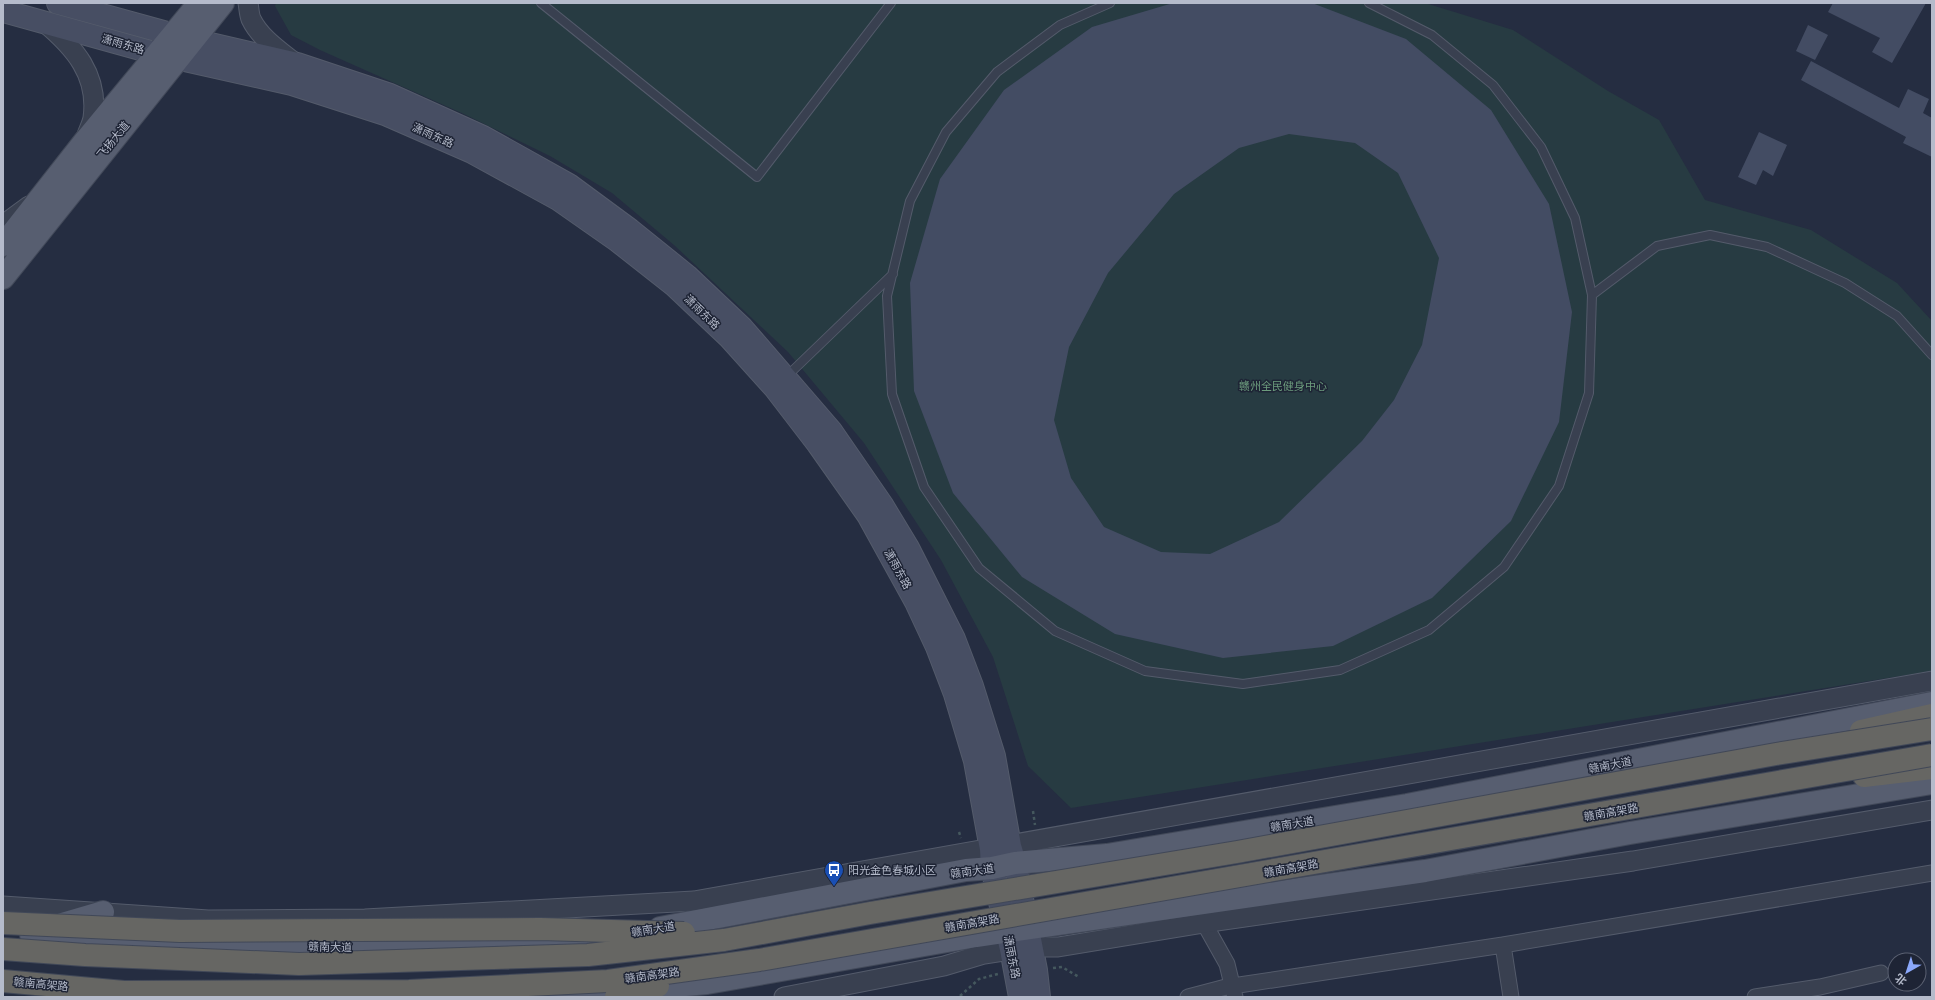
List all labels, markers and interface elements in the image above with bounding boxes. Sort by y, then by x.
street label: 潇雨东路 [100,30,146,58]
street label: 飞扬大道 [93,118,133,162]
street label: 潇雨东路 [410,119,456,151]
street label: 潇雨东路 [681,291,723,333]
park label: 赣州全民健身中心 [1239,378,1327,394]
street label: 潇雨东路 [880,546,916,592]
street label: 赣南大道 [1587,753,1633,777]
street label: 赣南高架路 [1583,799,1639,825]
street label: 赣南大道 [1269,813,1315,835]
street label: 赣南高架路 [1263,855,1319,881]
bus stop icon: 阳光金色春城小区 [823,859,845,887]
street label: 赣南大道 [949,860,995,882]
place label: 阳光金色春城小区 [848,862,936,878]
street label: 赣南高架路 [944,910,1000,936]
street label: 赣南大道 [630,918,676,940]
street label: 潇雨东路 [1000,934,1024,980]
street label: 赣南大道 [308,939,352,955]
north arrow [1887,952,1927,992]
street label: 赣南高架路 [624,963,680,987]
text: 北 [1891,970,1910,989]
street label: 赣南高架路 [13,974,69,994]

